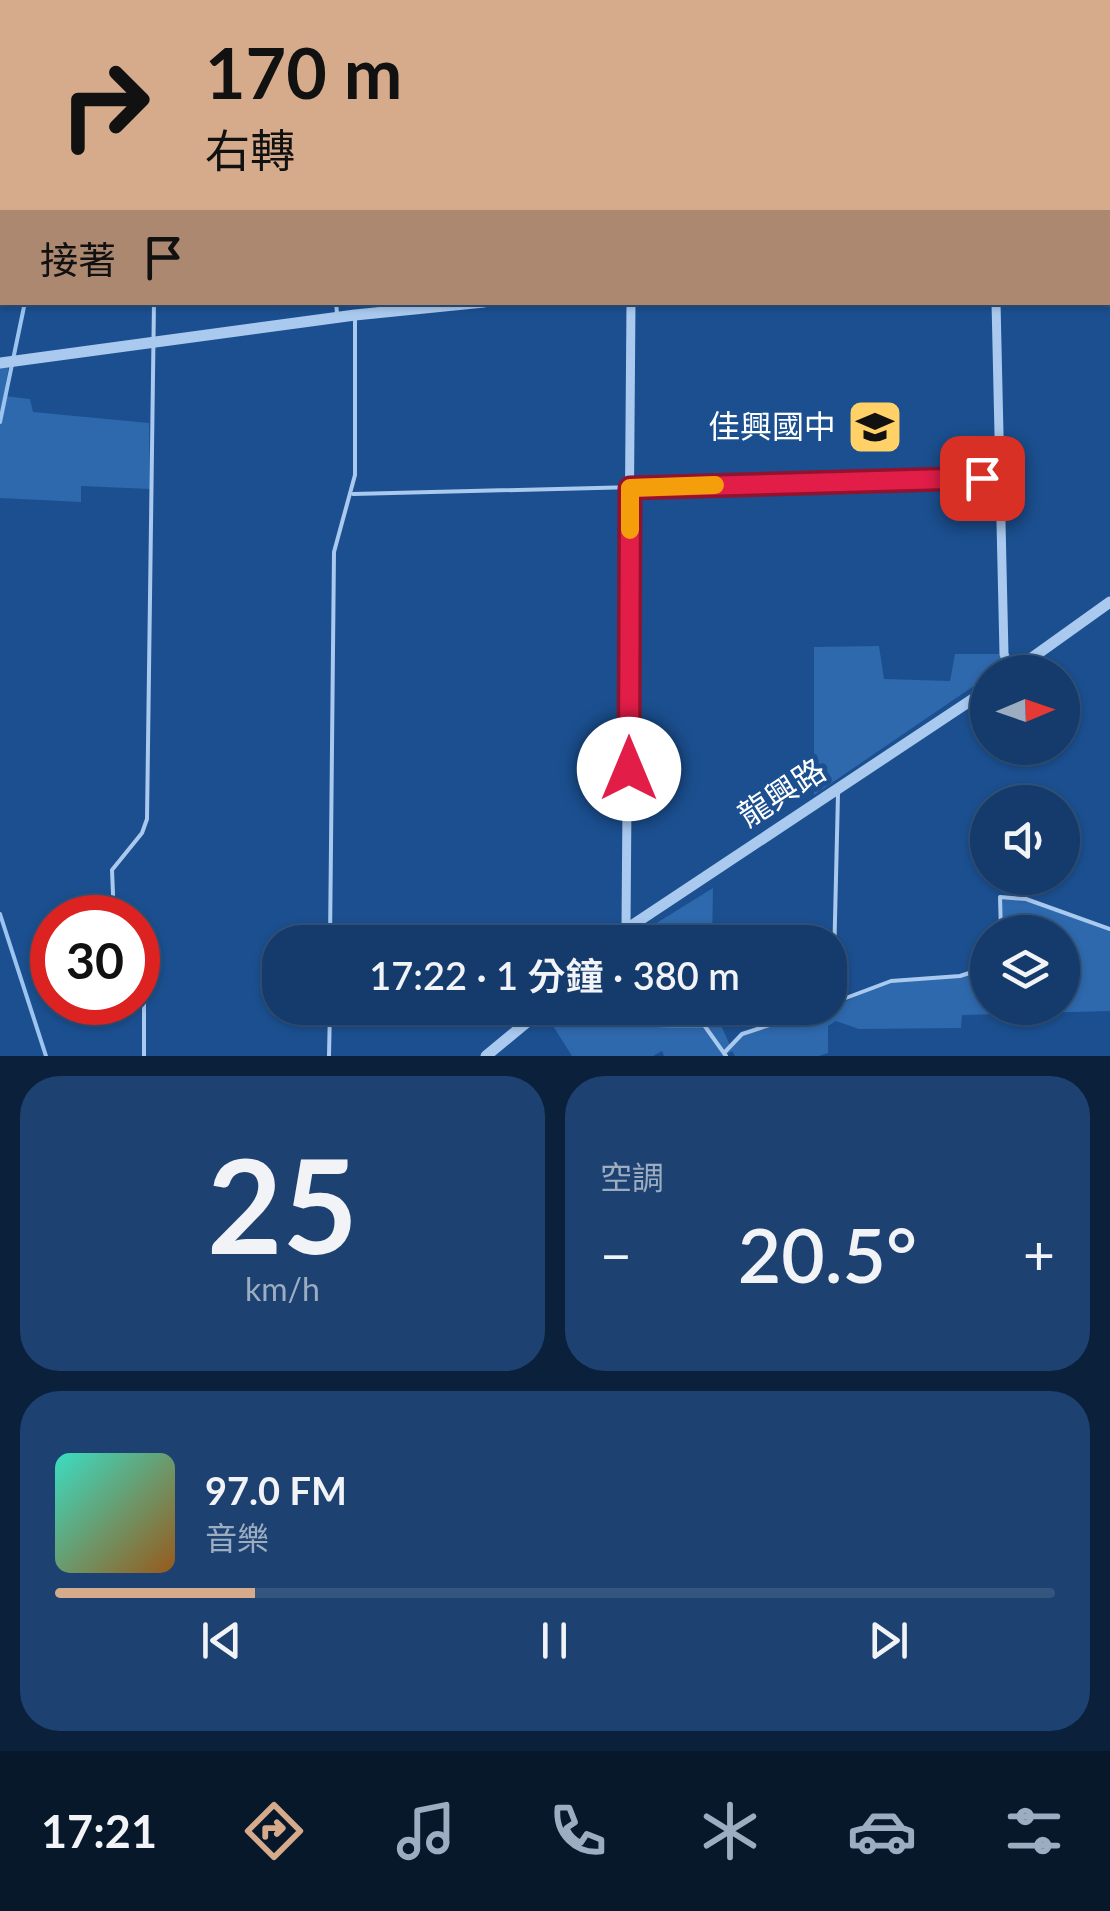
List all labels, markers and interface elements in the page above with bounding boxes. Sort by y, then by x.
text: 170 m [205,30,402,114]
icon: right [40,40,170,170]
text: 右轉 [205,123,295,177]
icon: arrive [136,230,191,285]
text: 接著 [40,236,116,282]
school or university icon: 佳興國中 [845,397,905,457]
place label: 佳興國中 [708,406,836,445]
pin [940,436,1025,521]
icon: arrive [955,451,1010,506]
north arrow [970,655,1080,765]
map controls [970,655,1080,1025]
position arrow [577,717,681,821]
street label: 龍興路 [730,749,832,834]
button: sound [970,785,1080,895]
speed limit sign: 30 [30,895,160,1025]
button: layers [970,915,1080,1025]
text: 17:22 · 1 分鐘 · 380 m [369,952,740,998]
text: 25 [207,1126,358,1282]
text: 空調 [600,1157,664,1196]
text: 20.5° [738,1209,917,1299]
text: − [600,1221,632,1287]
text: + [1023,1221,1055,1287]
text: km/h [245,1269,320,1308]
text: 97.0 FM [205,1467,347,1513]
text: 音樂 [205,1518,269,1557]
icon: previous [194,1613,249,1668]
icon: pause [527,1613,582,1668]
icon: next [861,1613,916,1668]
icon: directions [239,1796,309,1866]
icon: music [391,1796,461,1866]
icon: phone [543,1796,613,1866]
icon: climate [695,1796,765,1866]
icon: car [847,1796,917,1866]
icon: filters [999,1796,1069,1866]
text: 17:21 [41,1804,157,1858]

